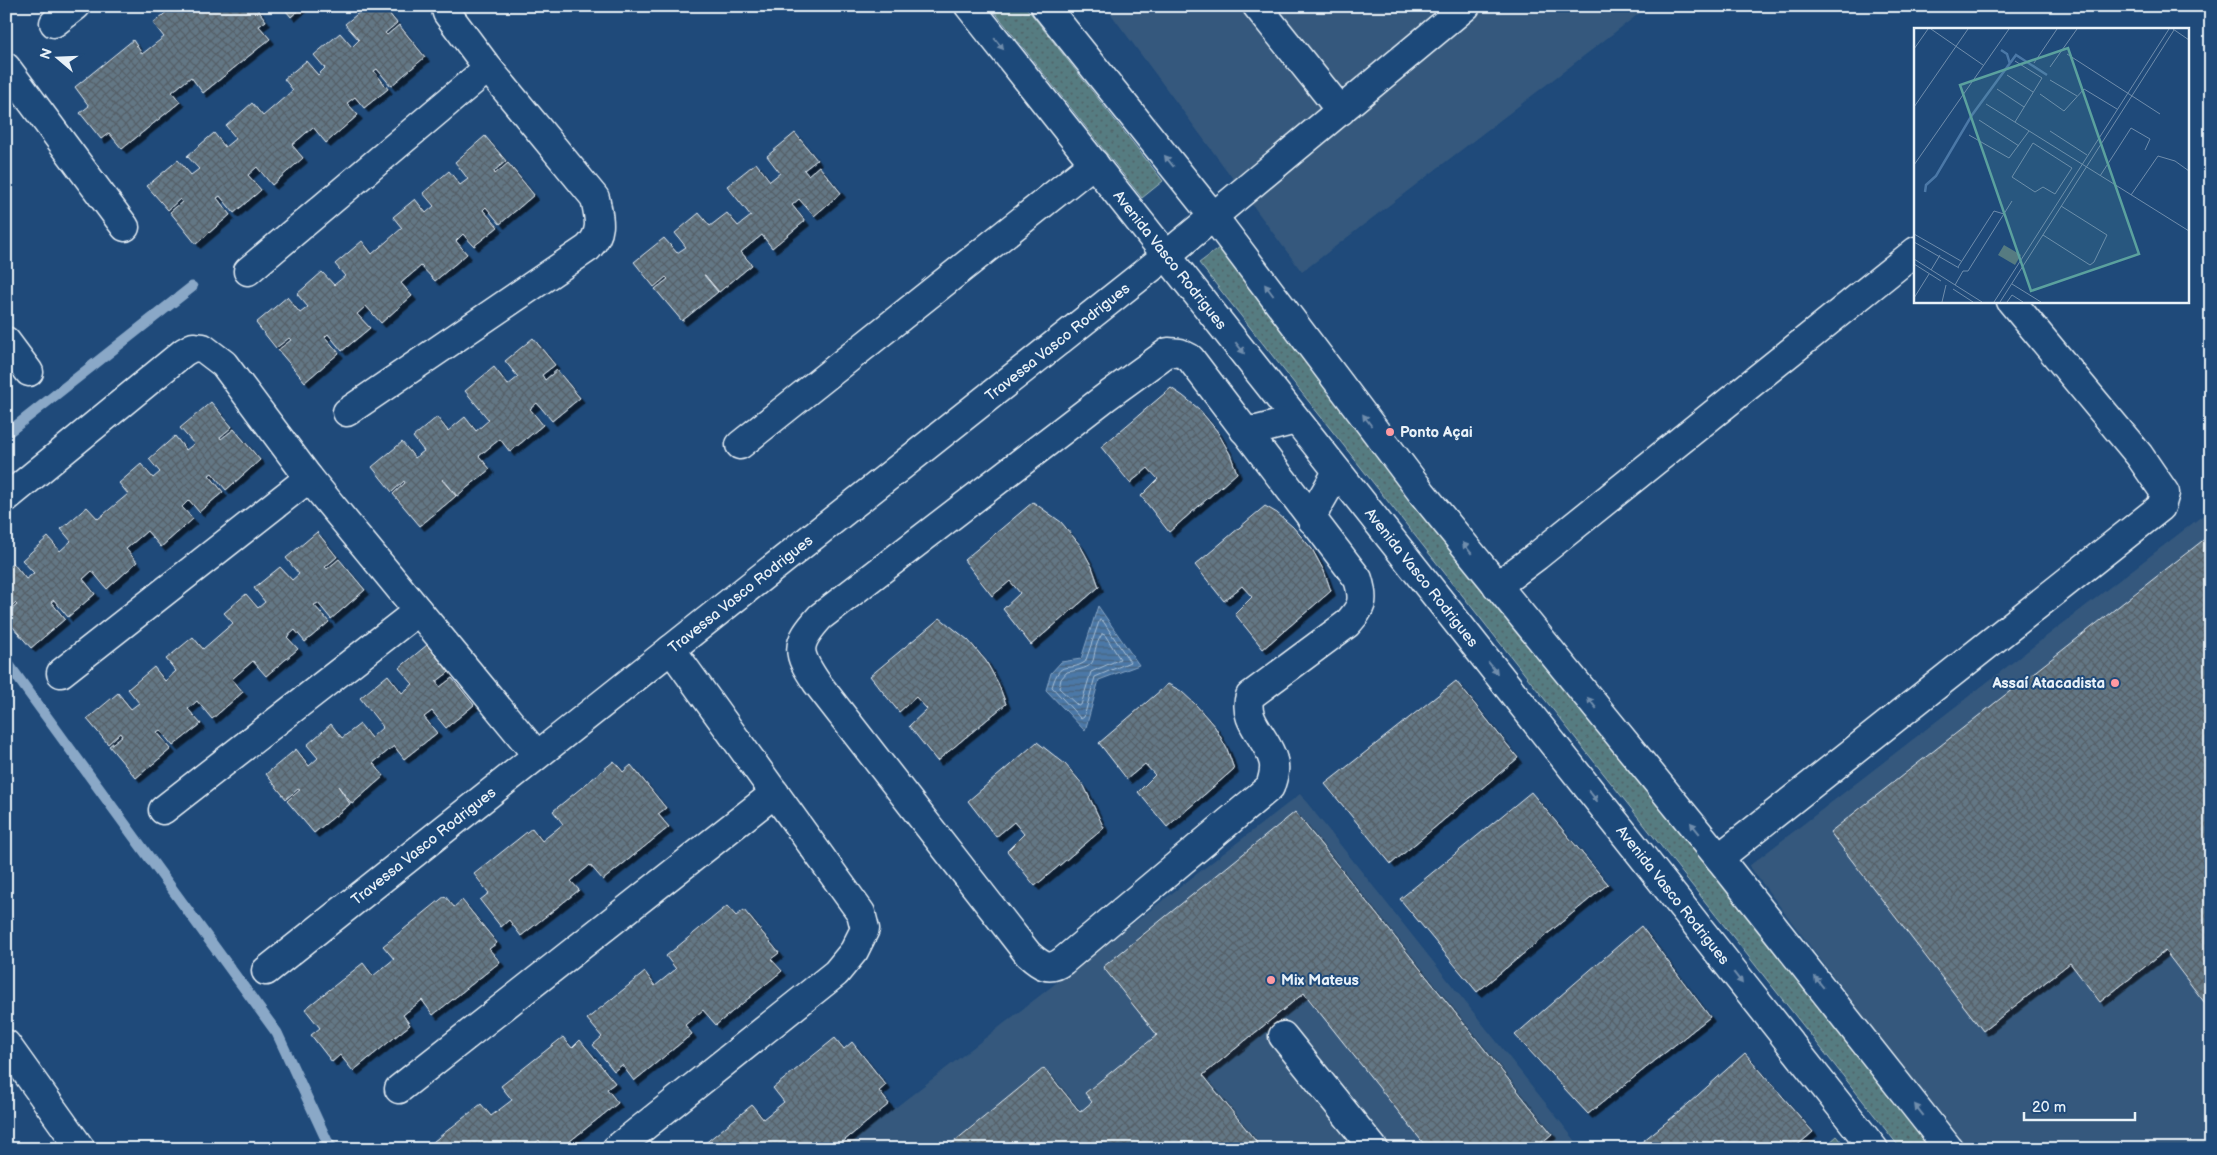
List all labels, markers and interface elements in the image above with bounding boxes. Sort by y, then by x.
inset map [1914,28,2190,302]
north arrow [32,32,82,82]
one-way arrow [994,38,1005,51]
text: N [36,46,56,62]
one-way arrow [1164,155,1175,168]
street label: Avenida Vasco Rodrigues [1109,187,1231,334]
street label: Travessa Vasco Rodrigues [982,279,1134,406]
one-way arrow [1264,283,1274,297]
one-way arrow [1235,341,1246,354]
one-way arrow [1361,414,1372,427]
place label: Ponto Açai [1400,423,1473,442]
marker: Ponto Açai [1384,426,1396,438]
street label: Avenida Vasco Rodrigues [1360,504,1482,652]
street label: Travessa Vasco Rodrigues [665,531,817,658]
one-way arrow [1461,542,1472,555]
one-way arrow [1487,661,1498,674]
place label: Assaí Atacadista [1992,674,2105,693]
marker: Assaí Atacadista [2109,677,2121,689]
one-way arrow [1587,696,1598,709]
street label: Travessa Vasco Rodrigues [347,783,500,910]
one-way arrow [1588,789,1599,802]
street label: Avenida Vasco Rodrigues [1612,822,1734,969]
one-way arrow [1689,822,1700,835]
place label: Mix Mateus [1281,971,1359,990]
one-way arrow [1732,971,1743,984]
marker: Mix Mateus [1265,974,1277,986]
one-way arrow [1813,976,1824,989]
scale bar [2024,1090,2136,1122]
text: 20 m [2032,1098,2066,1117]
one-way arrow [1913,1104,1924,1117]

